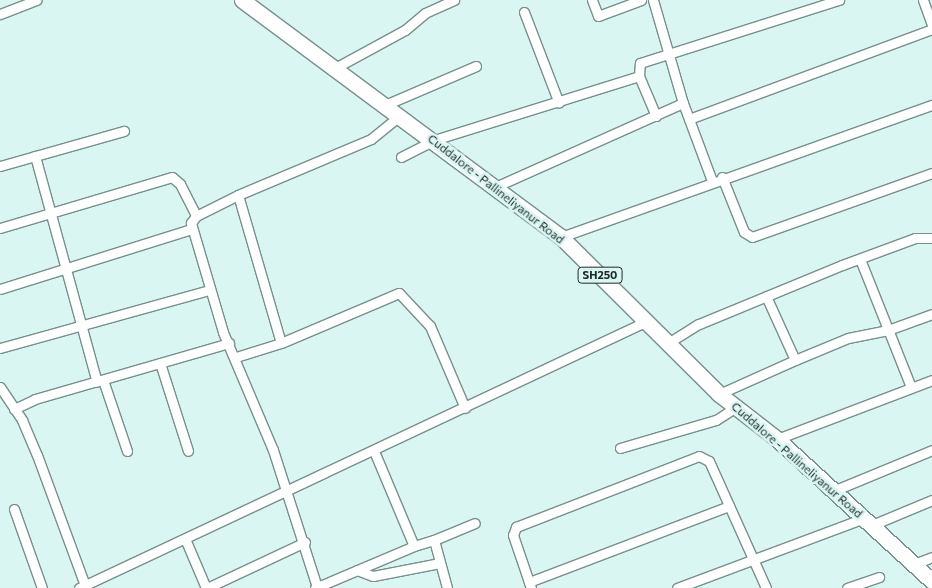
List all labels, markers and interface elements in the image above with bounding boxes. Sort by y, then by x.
street label: Cuddalore - Pallineliyanur Road [425,131,567,247]
road number: SH250 [578,266,622,284]
street label: Cuddalore - Pallineliyanur Road [728,399,866,521]

